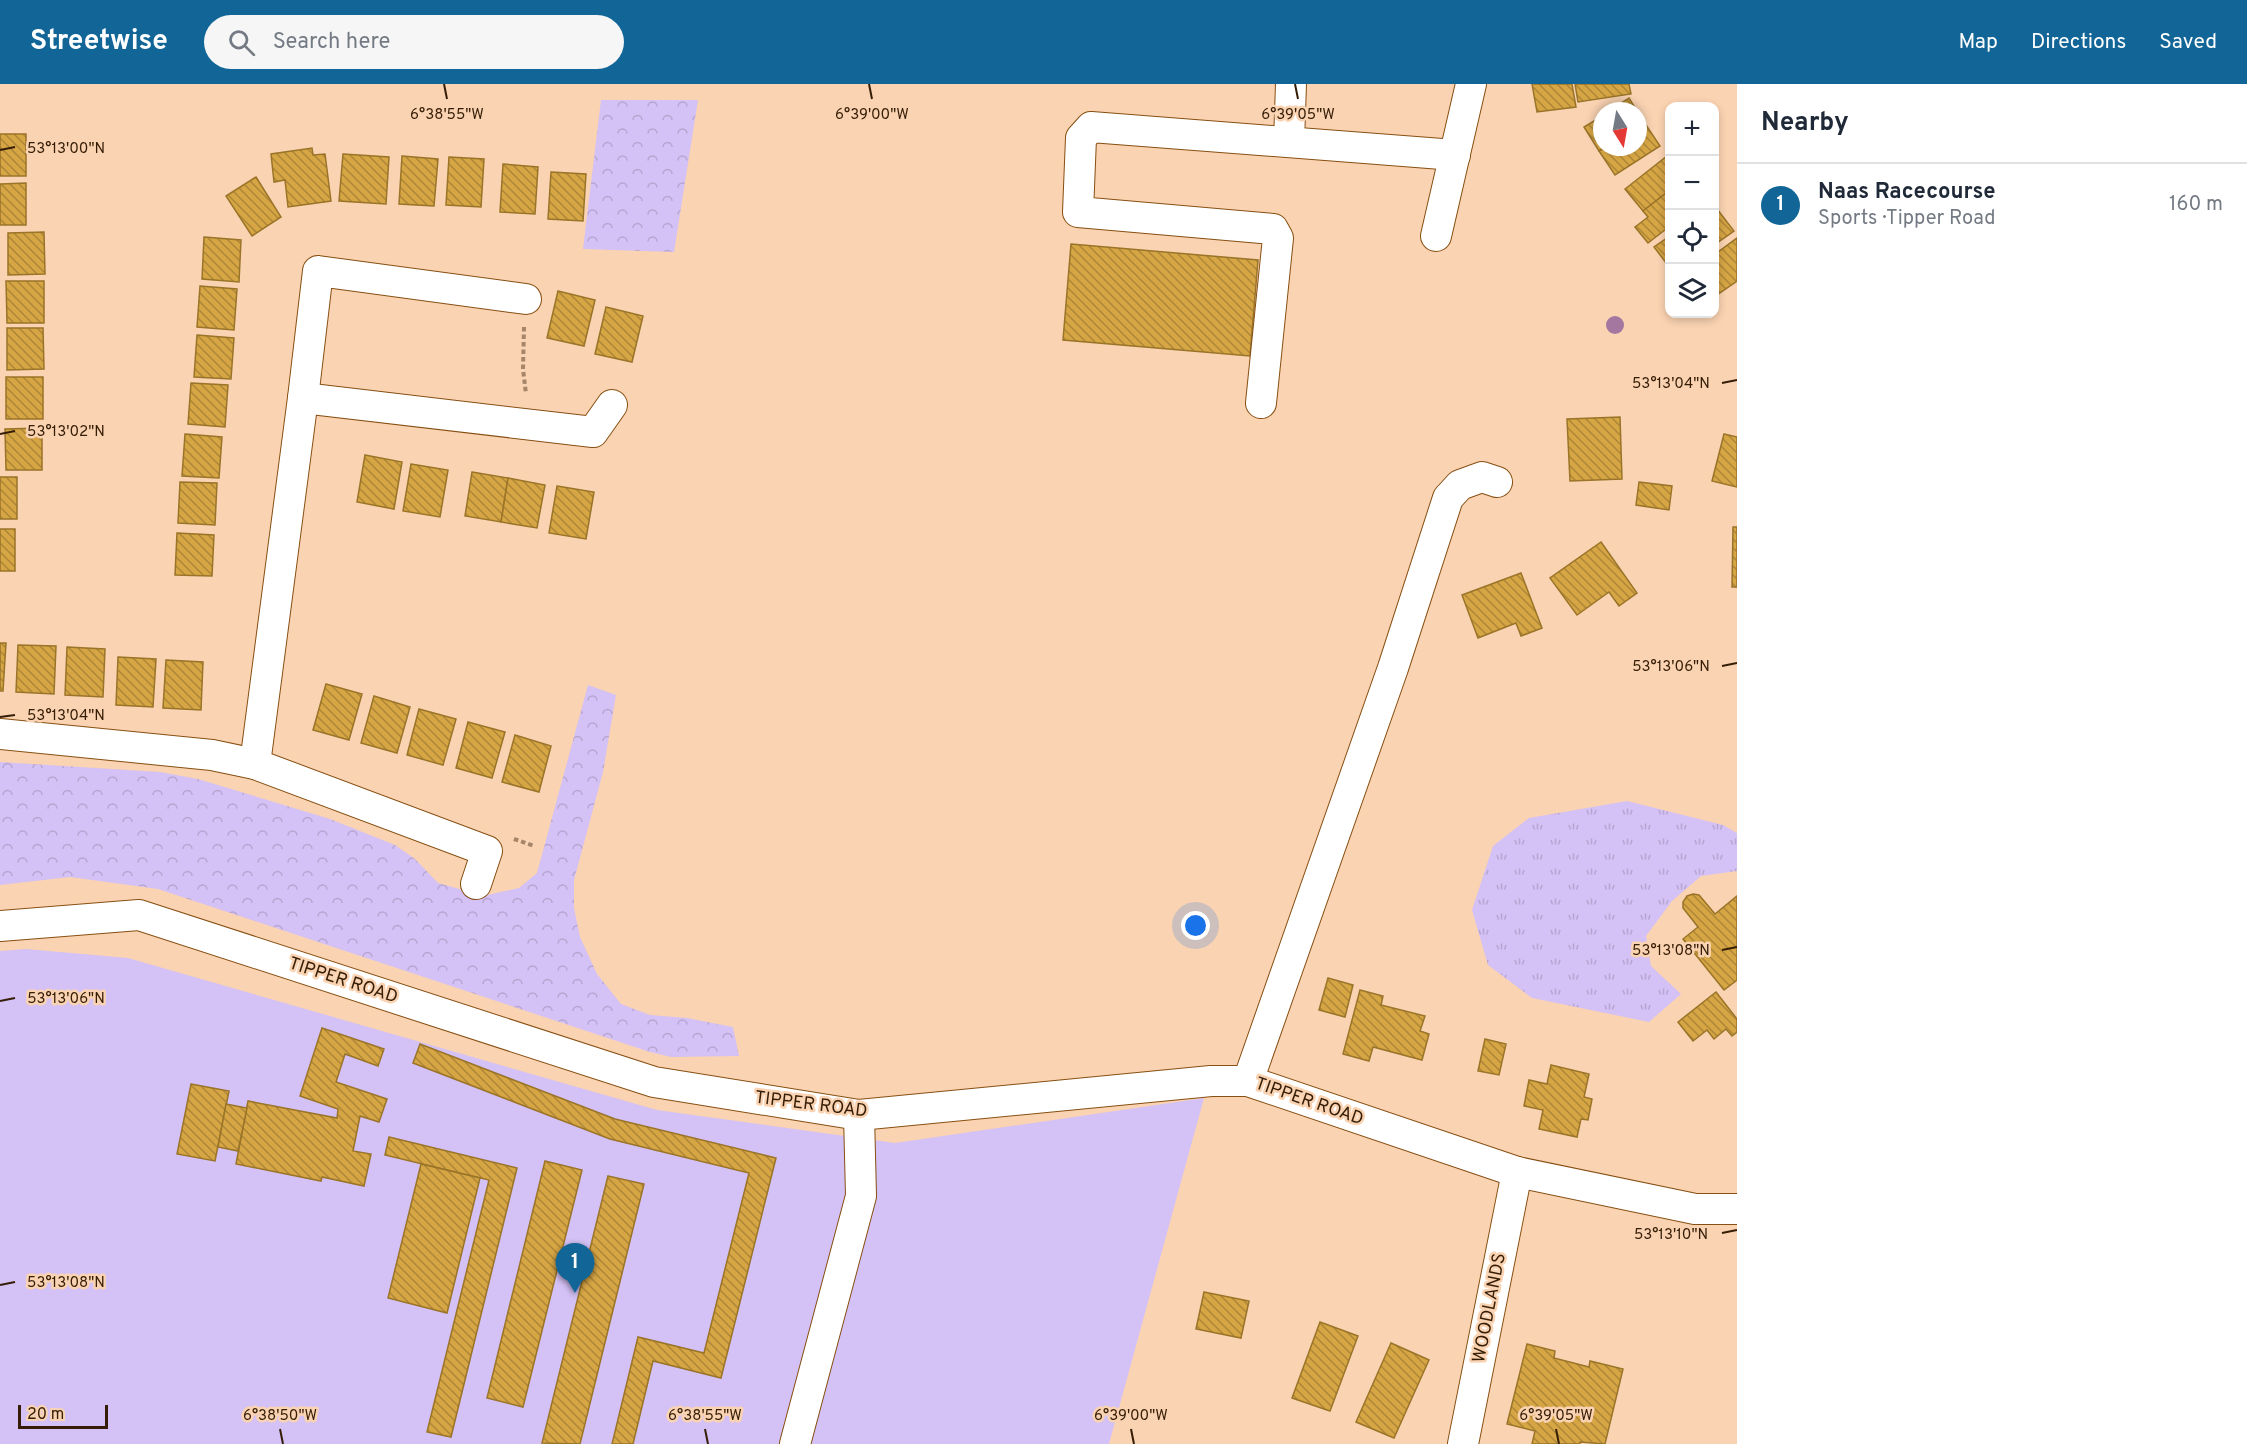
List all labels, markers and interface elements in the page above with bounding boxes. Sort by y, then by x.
search box [204,15,624,69]
text: Streetwise [30,24,168,60]
icon: search [225,26,258,59]
text: Search here [273,29,390,56]
text: Map [1958,29,1998,56]
text: Directions [2031,29,2126,56]
text: Saved [2159,29,2217,56]
north arrow [1593,102,1647,156]
map controls [1665,102,1719,318]
button: + [1665,102,1719,156]
text: 6°38'55"W [410,106,484,125]
text: 6°39'00"W [835,106,909,125]
text: 6°39'05"W [1261,106,1335,125]
text: Nearby [1761,107,1849,140]
text: 53°13'00"N [27,140,105,159]
button: − [1665,156,1719,210]
text: Naas Racecourse [1818,179,1995,206]
text: 1 [1777,192,1785,218]
text: 160 m [2169,192,2223,218]
text: Sports · Tipper Road [1818,206,1995,232]
button: locate [1665,210,1719,264]
button: layers [1665,264,1719,318]
text: 53°13'04"N [1632,375,1710,394]
text: 53°13'02"N [27,423,105,442]
text: 53°13'06"N [1632,658,1710,677]
text: 53°13'04"N [27,707,105,726]
your location [1181,911,1210,940]
text: 53°13'08"N [1632,942,1710,961]
street label: TIPPER ROAD [286,953,400,1009]
text: 53°13'06"N [27,990,105,1009]
street label: TIPPER ROAD [1252,1073,1366,1131]
street label: TIPPER ROAD [753,1087,869,1123]
text: 53°13'10"N [1634,1226,1708,1245]
pin: 1 [556,1244,594,1293]
street label: WOODLANDS [1468,1251,1512,1365]
text: 53°13'08"N [27,1274,105,1293]
scale bar [18,1402,108,1430]
text: 20 m [27,1405,64,1425]
text: 6°38'50"W [243,1407,317,1426]
text: 6°38'55"W [668,1407,742,1426]
text: 6°39'00"W [1094,1407,1168,1426]
text: 6°39'05"W [1519,1407,1593,1426]

